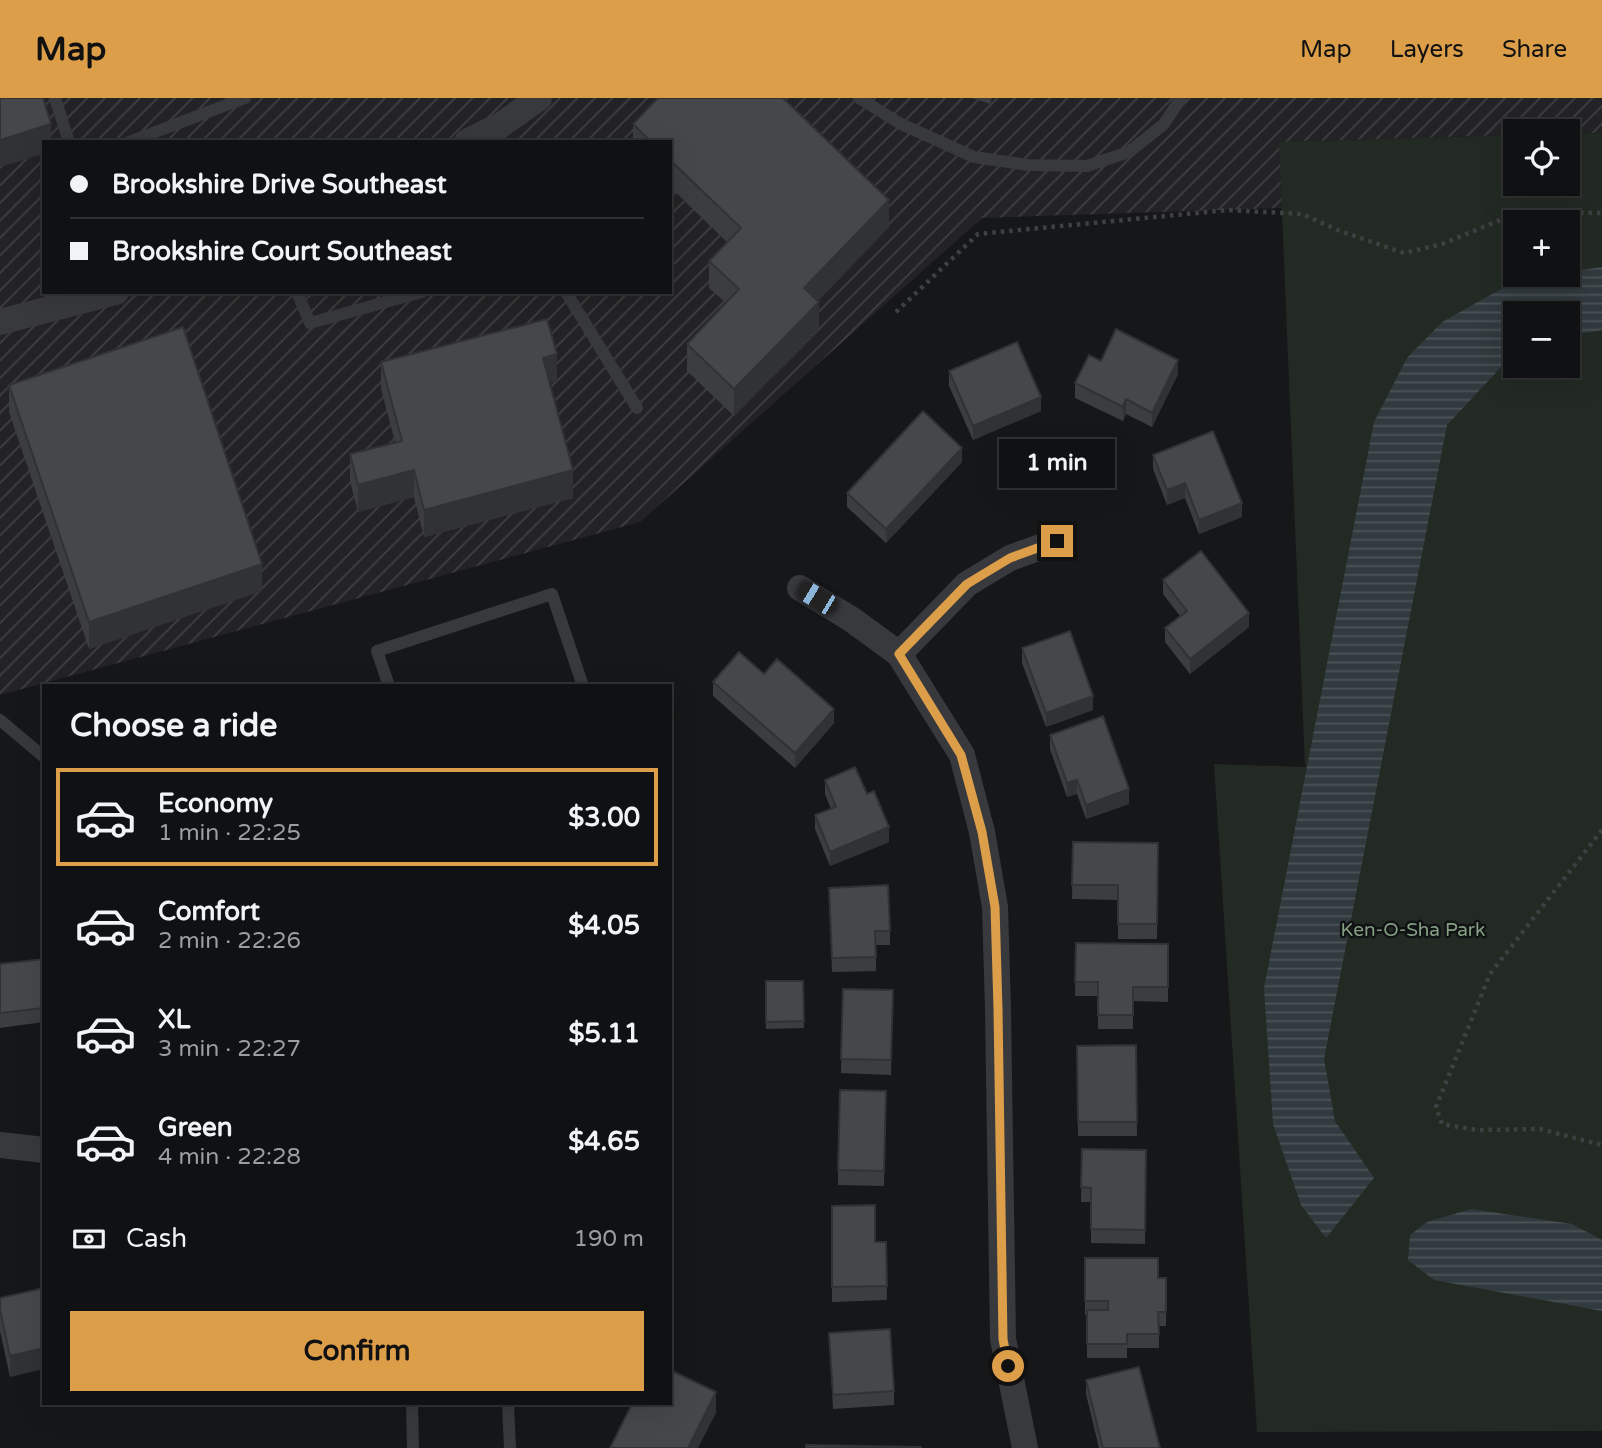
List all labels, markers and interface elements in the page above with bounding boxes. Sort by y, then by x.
text: Map [35,30,106,69]
text: Map [1300,35,1352,64]
text: Layers [1390,35,1464,64]
text: Share [1502,35,1567,64]
map controls [1503,119,1580,378]
button: locate [1503,119,1580,196]
text: Brookshire Drive Southeast [112,169,447,200]
button: + [1503,210,1580,287]
text: Brookshire Court Southeast [112,236,452,267]
button: − [1503,301,1580,378]
callout: 1 min [999,440,1115,488]
text: 1 min [1026,449,1088,477]
route end [1041,525,1073,557]
car [794,578,841,618]
text: Choose a ride [70,707,277,745]
icon: car [74,786,137,849]
text: Economy [158,788,273,819]
text: $3.00 [568,802,640,833]
text: 1 min · 22:25 [158,819,301,847]
icon: car [74,894,137,957]
text: Comfort [158,896,260,927]
text: $4.05 [568,910,640,941]
park label: Ken-O-Sha Park [1341,919,1485,941]
text: 2 min · 22:26 [158,927,301,955]
icon: car [74,1002,137,1065]
text: XL [158,1004,190,1035]
text: $5.11 [568,1018,640,1049]
text: 3 min · 22:27 [158,1035,301,1063]
icon: car [74,1110,137,1173]
text: Green [158,1112,233,1143]
text: $4.65 [568,1126,640,1157]
text: 4 min · 22:28 [158,1143,301,1171]
icon: cash [70,1220,108,1258]
text: Cash [126,1223,187,1254]
text: 190 m [574,1225,644,1253]
button: Confirm [70,1311,644,1391]
route start [992,1350,1024,1382]

